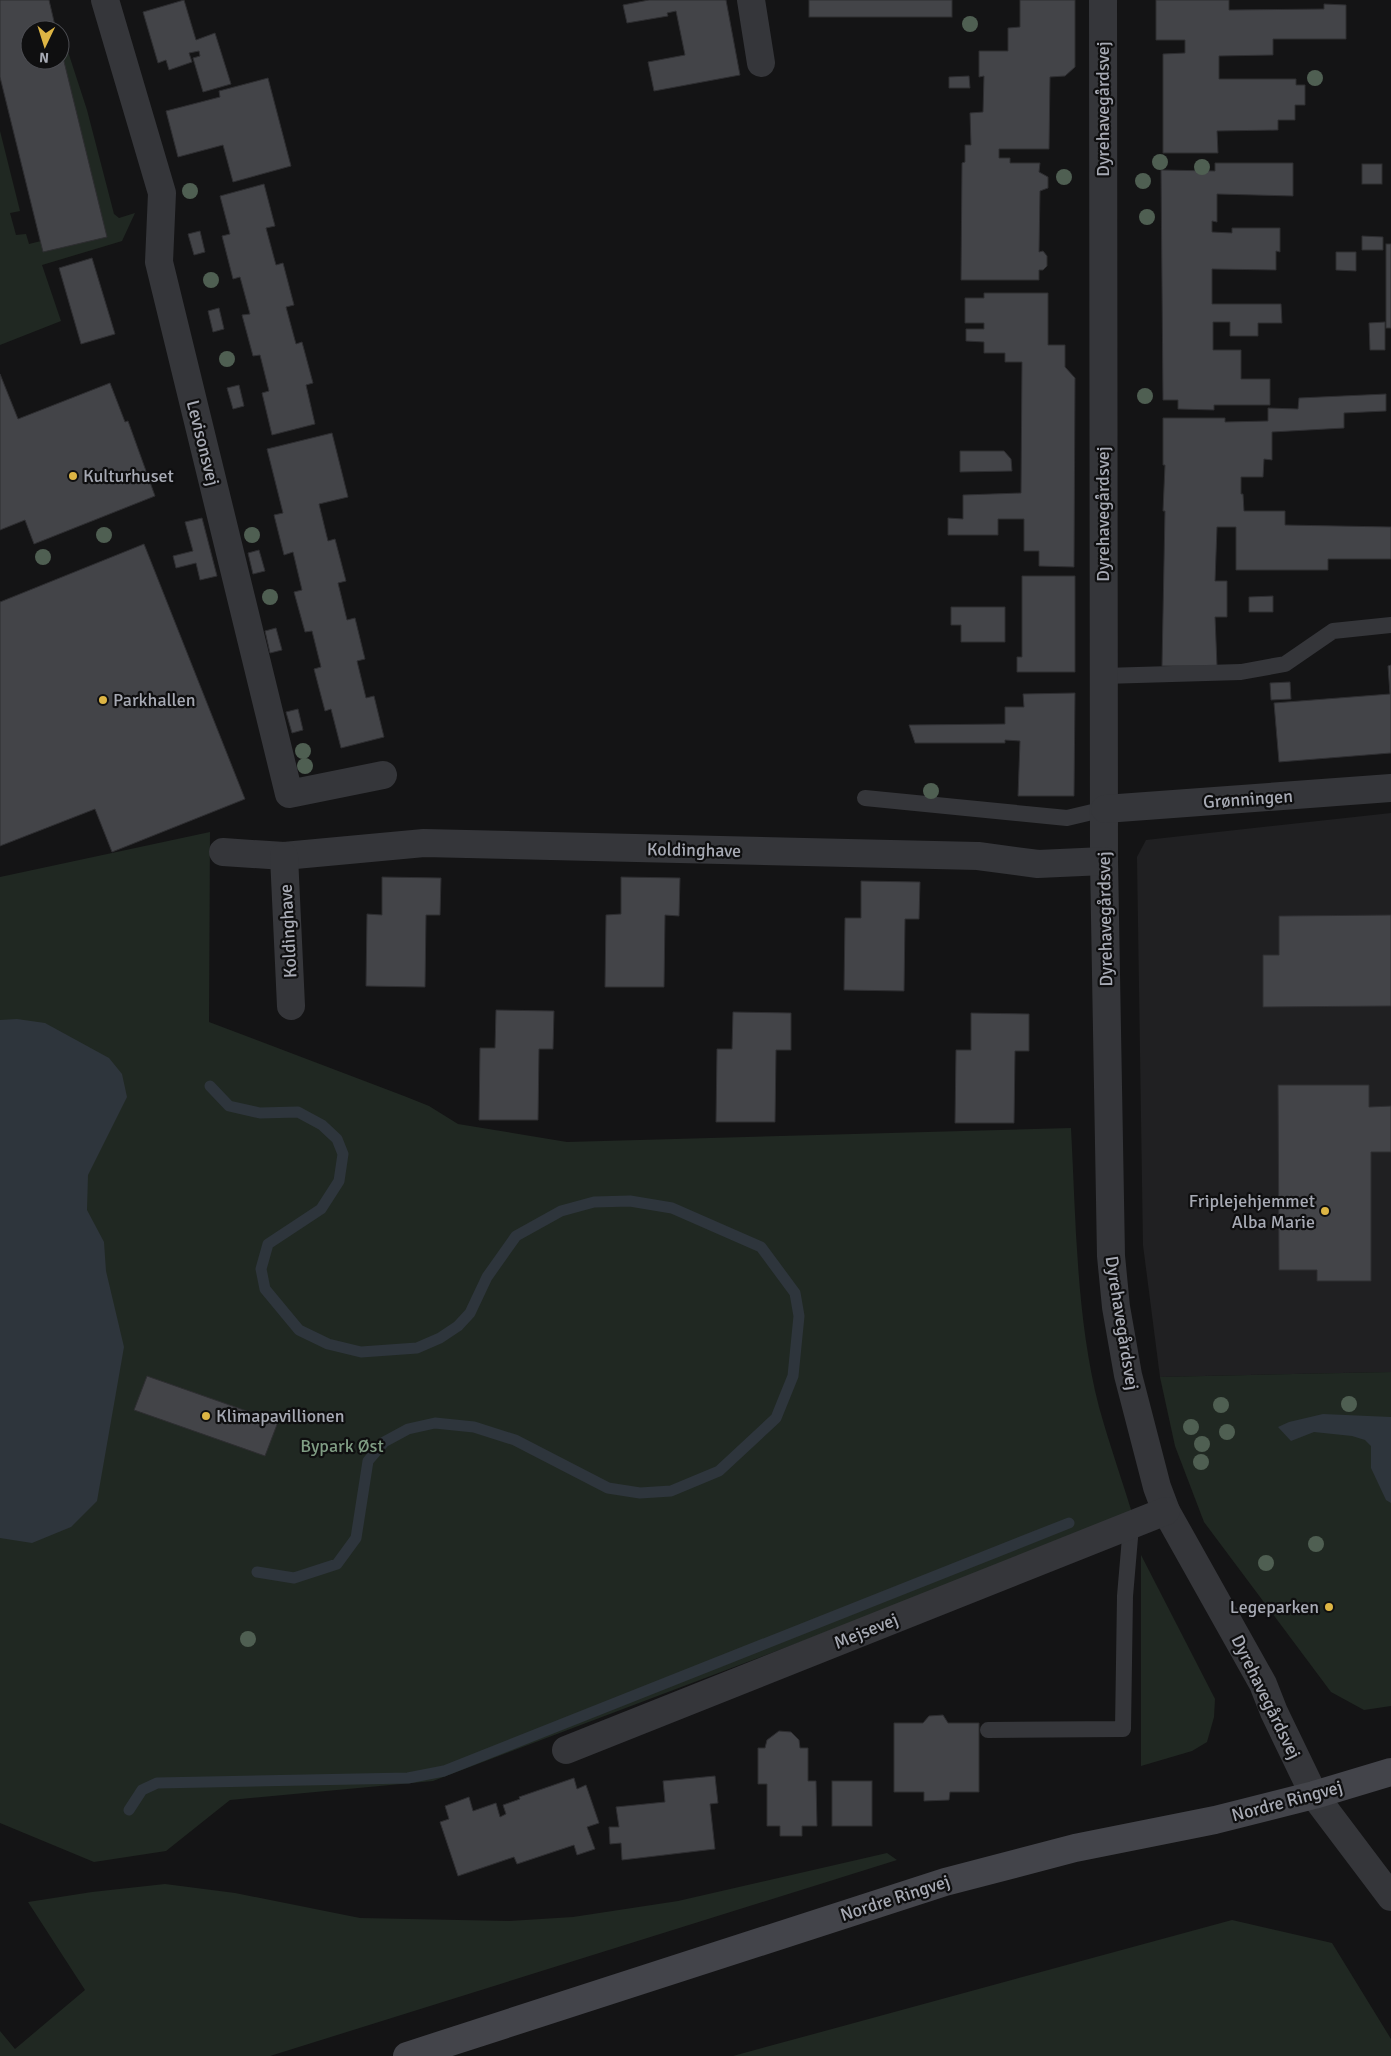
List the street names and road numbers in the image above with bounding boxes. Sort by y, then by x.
street label: Dyrehavegårdsvej [1092,41,1114,177]
street label: Levisonsvej [182,398,224,488]
street label: Dyrehavegårdsvej [1092,446,1114,582]
street label: Grønningen [1202,785,1294,813]
street label: Koldinghave [647,838,741,862]
street label: Dyrehavegårdsvej [1093,851,1117,987]
street label: Koldinghave [275,883,301,979]
street label: Dyrehavegårdsvej [1101,1254,1143,1392]
street label: Mejsevej [831,1608,901,1654]
street label: Dyrehavegårdsvej [1226,1631,1306,1763]
street label: Nordre Ringvej [1229,1776,1345,1826]
street label: Nordre Ringvej [837,1870,953,1926]

